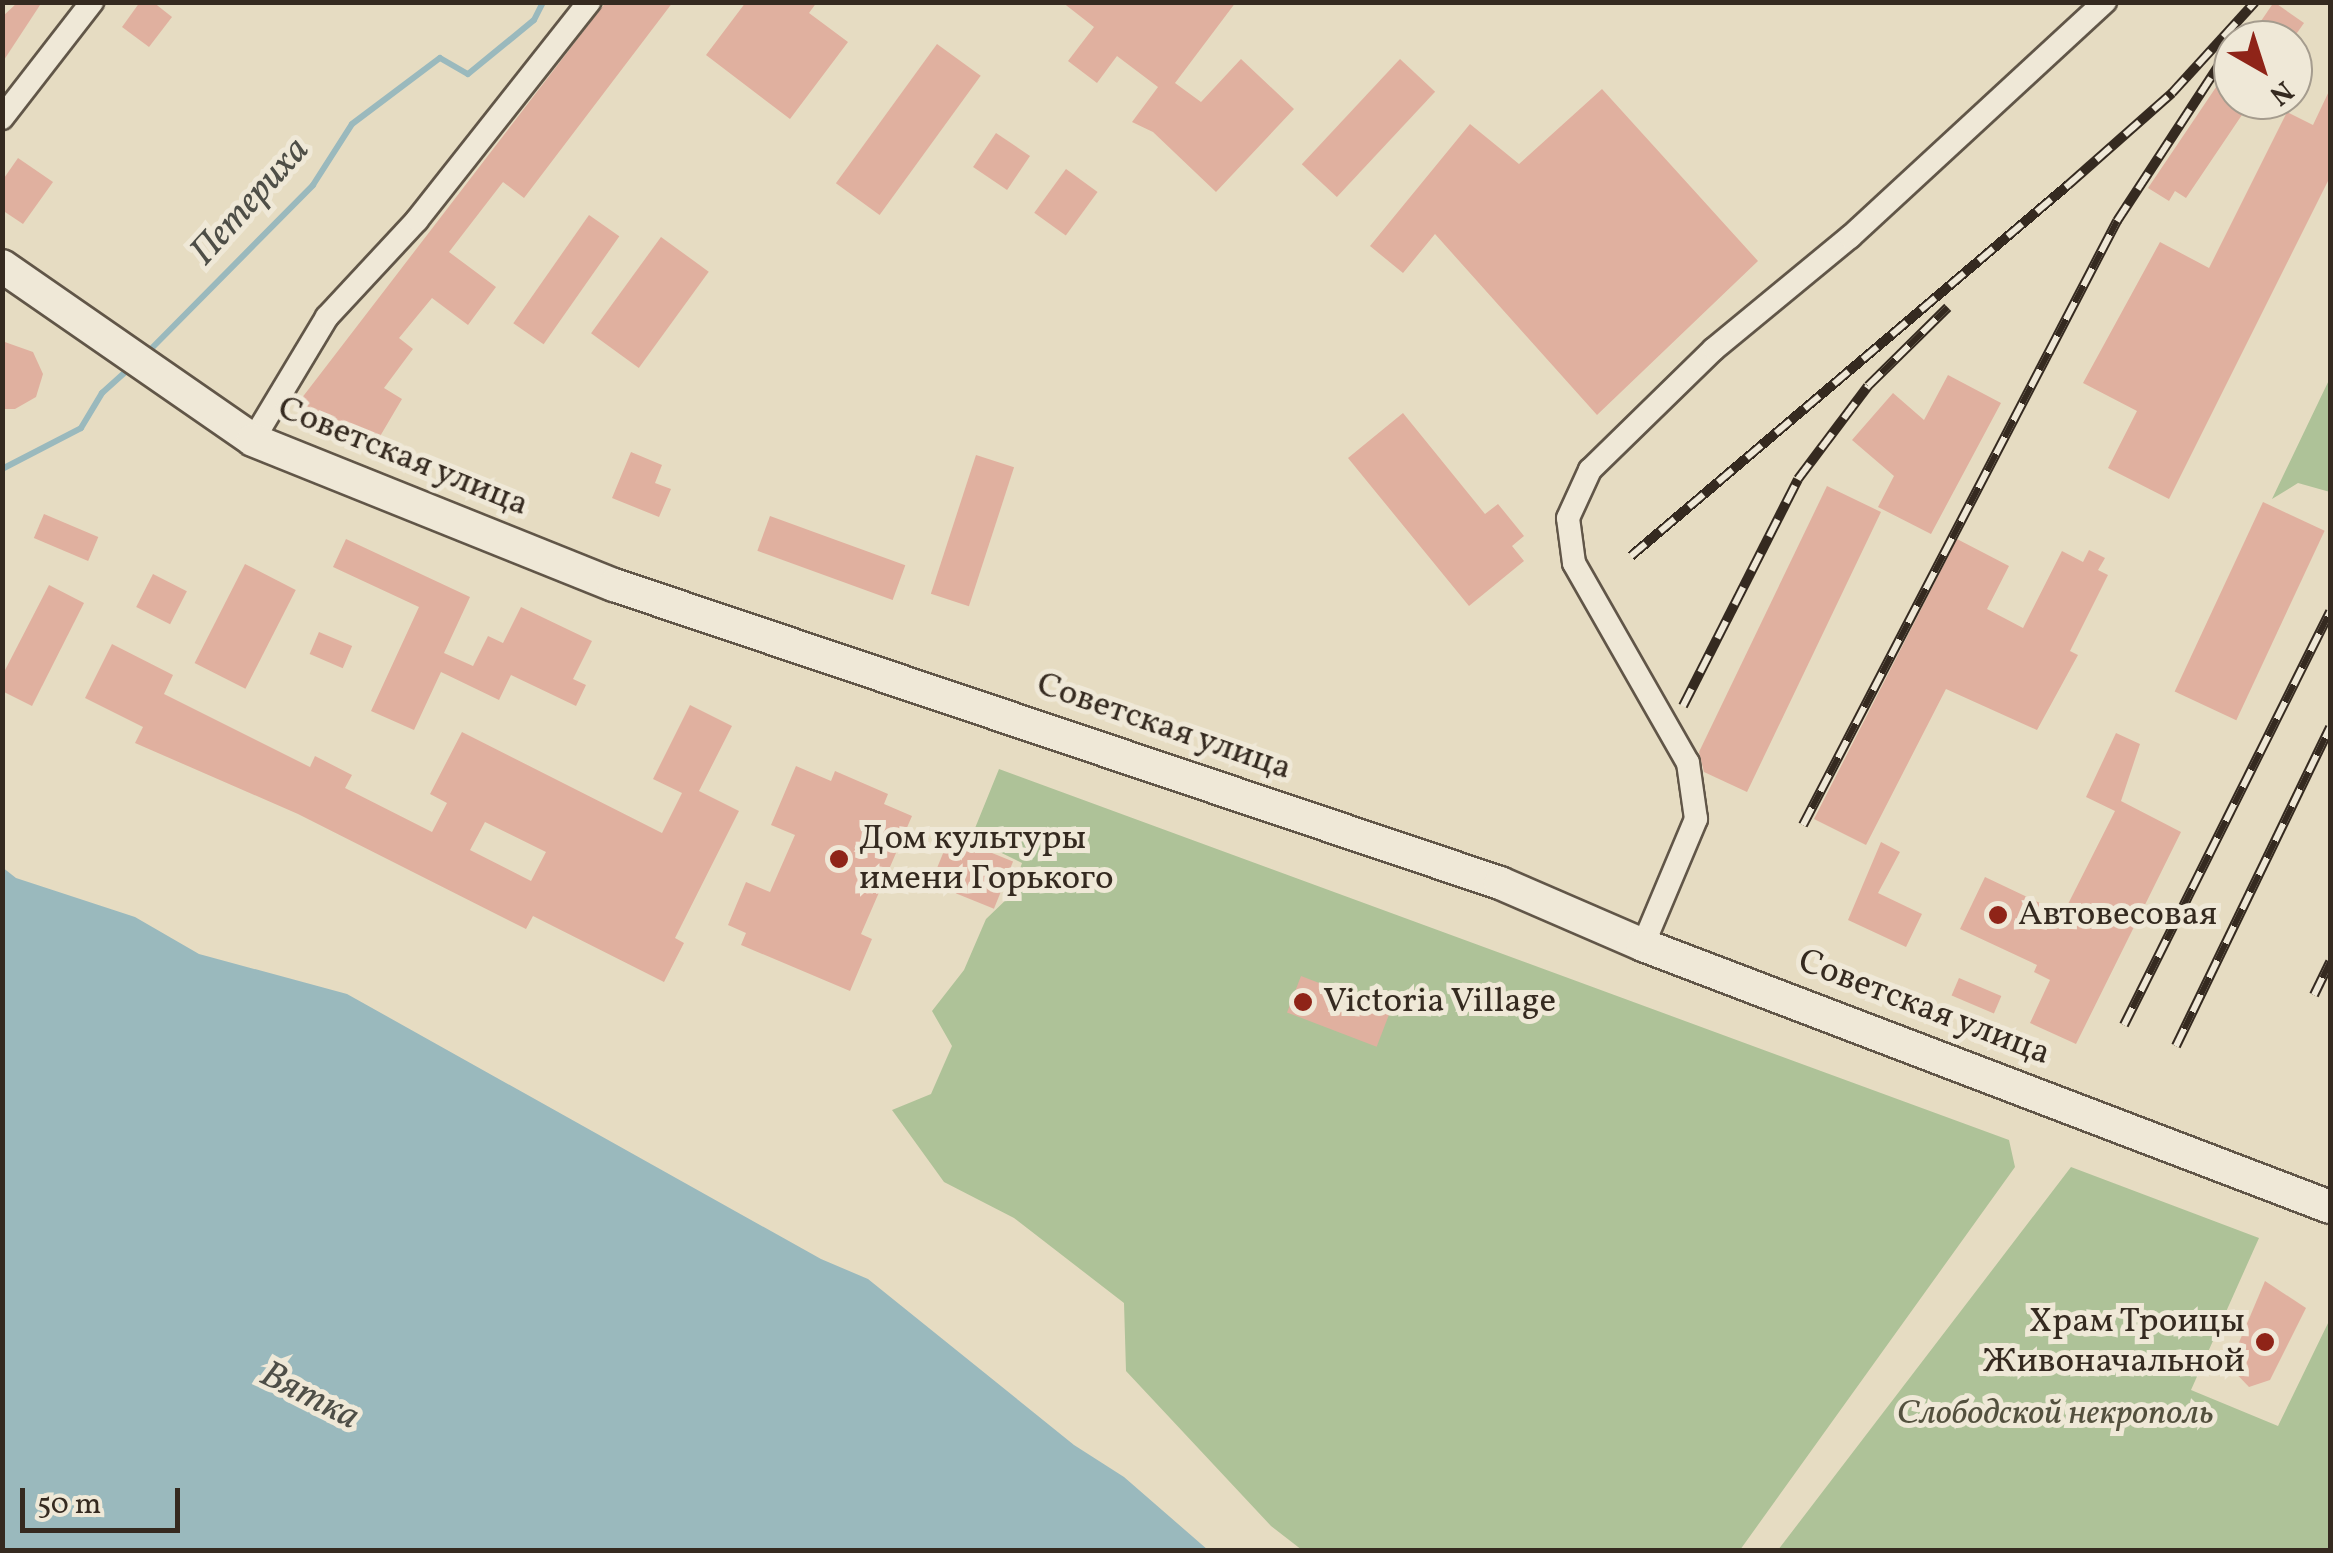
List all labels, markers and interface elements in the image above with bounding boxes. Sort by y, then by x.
north arrow [2213,20,2313,120]
text: N [2261,71,2301,114]
water label: Петериха [182,129,320,275]
street label: Советская улица [271,387,535,527]
street label: Советская улица [1031,664,1297,790]
place label: Дом культуры имени Горького [859,818,1114,900]
marker: Дом культуры имени Горького [828,848,850,870]
place label: Автовесовая [2018,894,2217,936]
marker: Автовесовая [1987,904,2009,926]
street label: Советская улица [1792,940,2056,1076]
place label: Victoria Village [1323,981,1557,1023]
marker: Victoria Village [1292,991,1314,1013]
place label: Храм Троицы Живоначальной [1982,1301,2245,1383]
marker: Храм Троицы Живоначальной [2254,1331,2276,1353]
water label: Вятка [252,1353,366,1441]
park label: Слободской некрополь [1897,1393,2213,1435]
scale bar [25,1468,185,1530]
text: 50 m [37,1484,101,1526]

